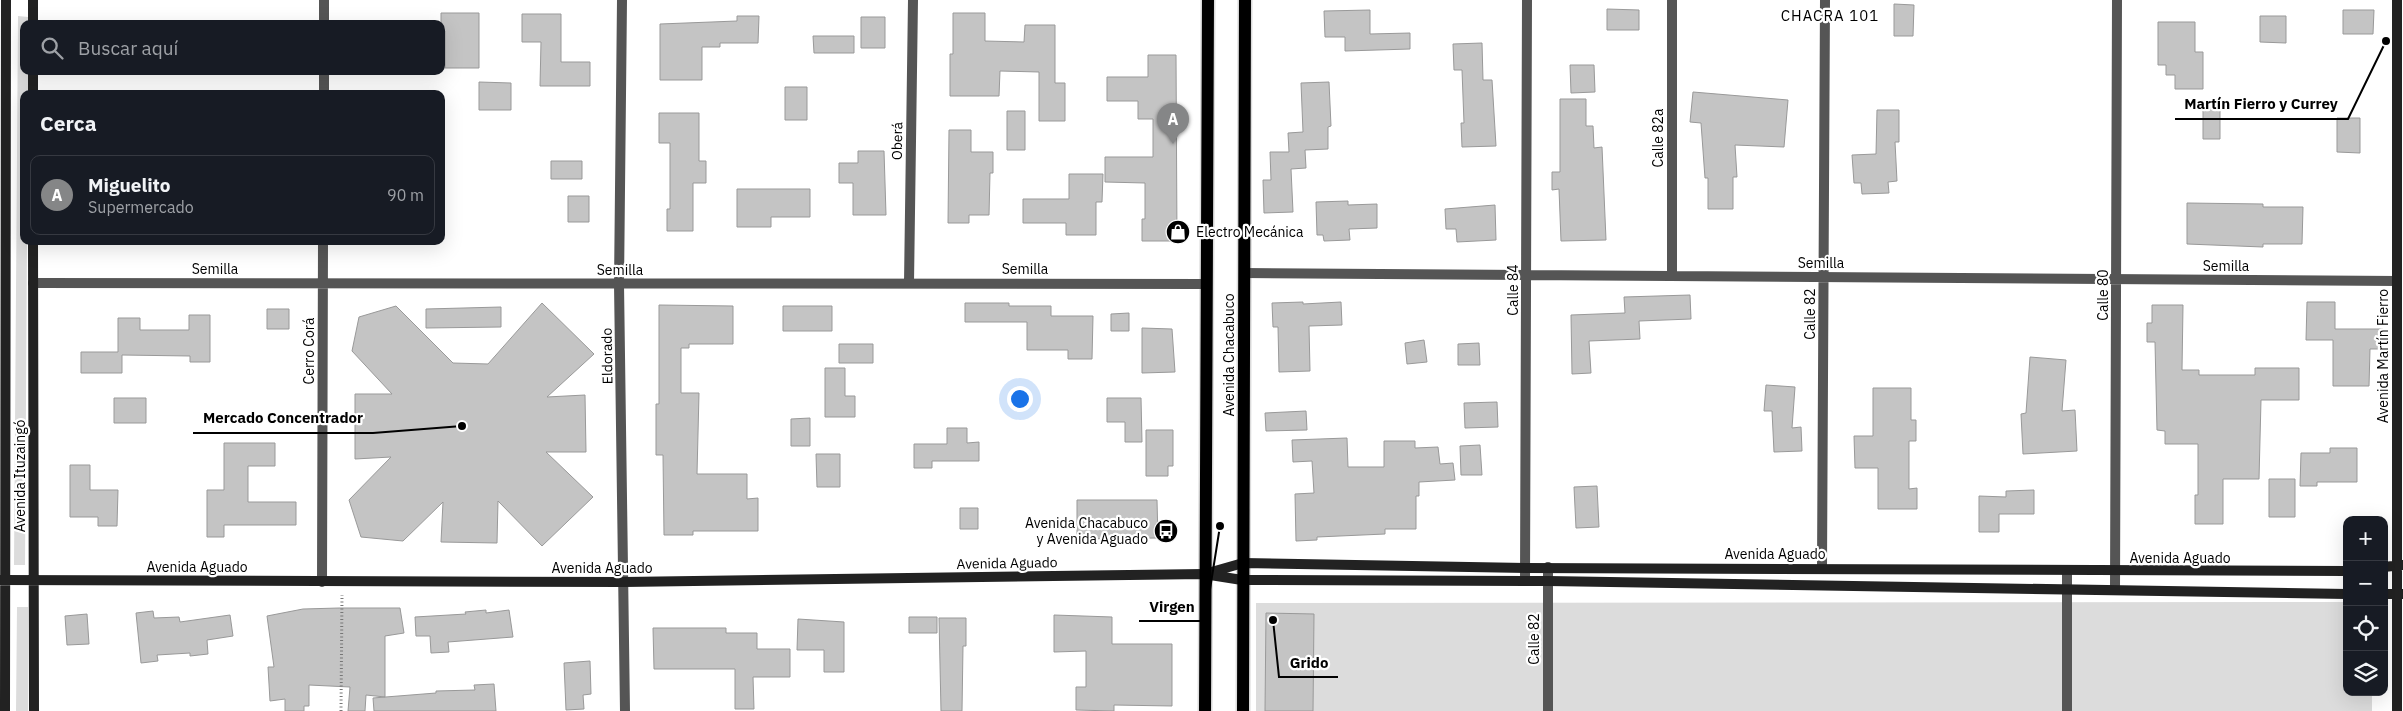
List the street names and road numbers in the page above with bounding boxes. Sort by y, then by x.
street label: Calle 82a [1649,108,1667,167]
street label: Oberá [888,121,906,160]
street label: Semilla [1798,254,1845,272]
street label: Semilla [2203,257,2250,275]
street label: Semilla [192,260,239,278]
street label: Semilla [1002,260,1049,278]
street label: Semilla [597,261,644,279]
street label: Calle 84 [1504,264,1522,316]
street label: Calle 80 [2094,269,2112,321]
street label: Calle 82 [1801,288,1819,340]
street label: Avenida Martín Fierro [2374,289,2392,423]
street label: Avenida Chacabuco [1220,293,1238,417]
street label: Cerro Corá [300,317,318,384]
street label: Eldorado [598,327,616,384]
street label: Avenida Ituzaingó [11,420,29,532]
street label: Avenida Aguado [1724,545,1826,563]
street label: Avenida Aguado [2129,549,2231,567]
street label: Avenida Aguado [956,553,1058,573]
street label: Avenida Aguado [146,558,248,576]
street label: Avenida Aguado [551,559,653,577]
street label: Calle 82 [1525,613,1543,665]

